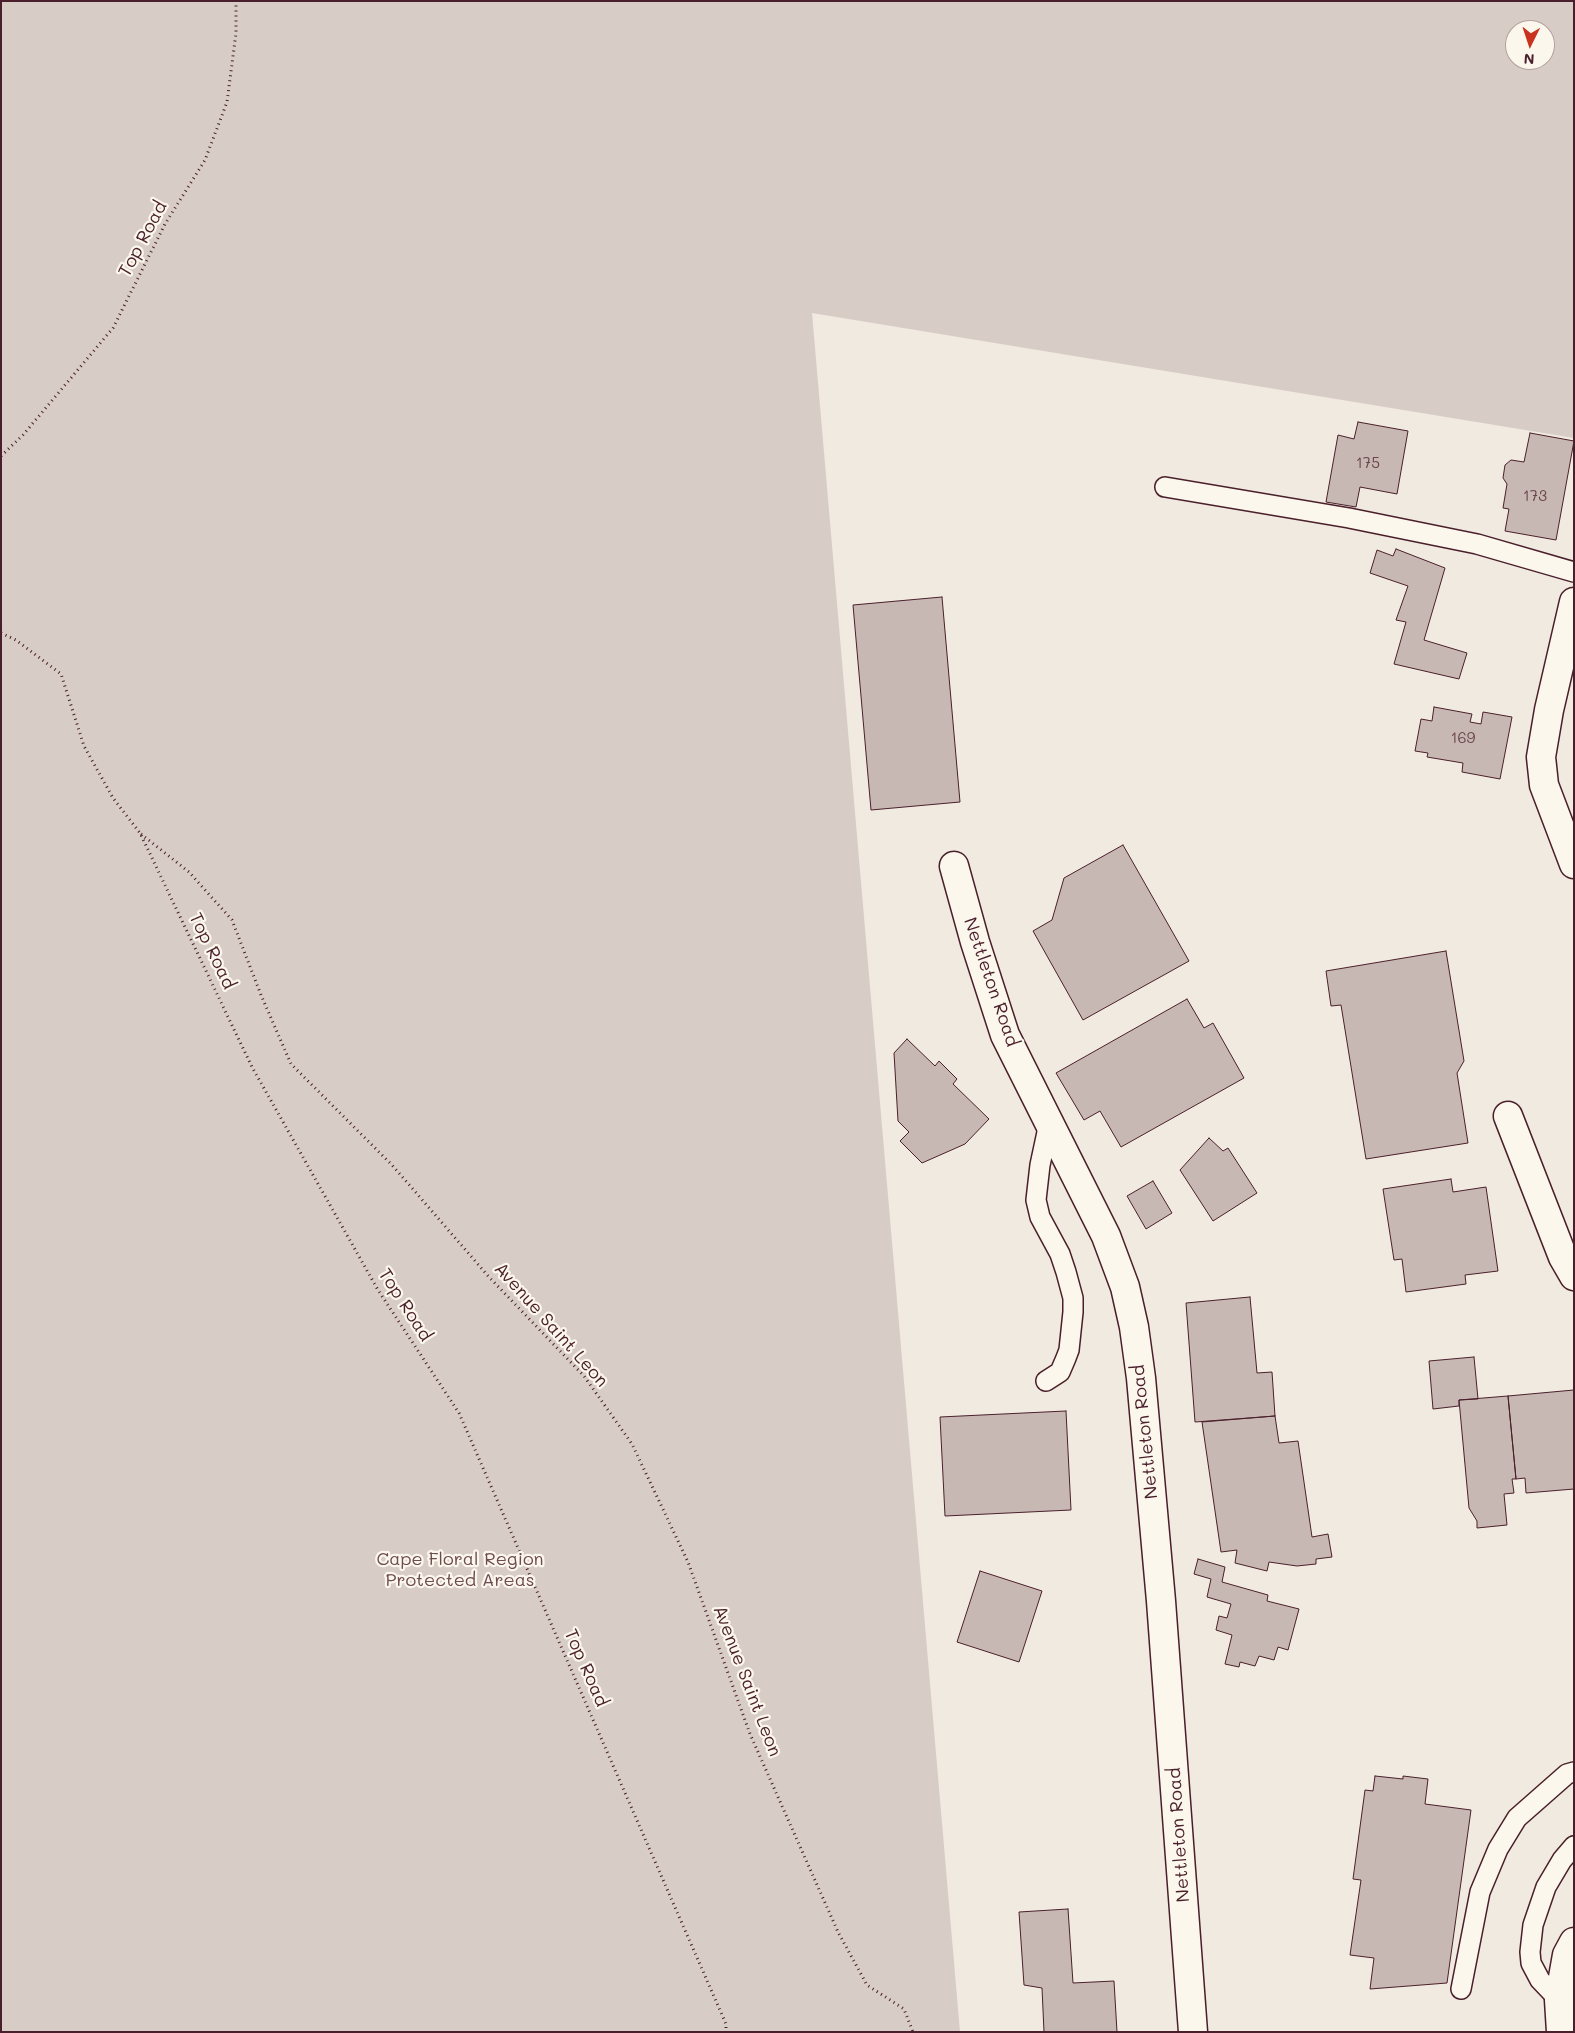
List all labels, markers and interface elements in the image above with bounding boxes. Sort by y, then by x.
north arrow [1505,20,1555,70]
text: N [1523,50,1535,69]
street label: Top Road [114,198,172,280]
house number: 175 [1356,454,1380,472]
house number: 173 [1523,487,1547,505]
house number: 169 [1451,729,1475,747]
street label: Top Road [184,909,240,993]
street label: Nettleton Road [959,915,1023,1049]
street label: Avenue Saint Leon [490,1258,612,1392]
street label: Top Road [374,1265,436,1345]
street label: Nettleton Road [1127,1364,1163,1500]
park label: Cape Floral Region Protected Areas [376,1548,544,1590]
street label: Avenue Saint Leon [708,1603,786,1759]
street label: Top Road [559,1626,613,1710]
street label: Nettleton Road [1164,1767,1194,1903]

